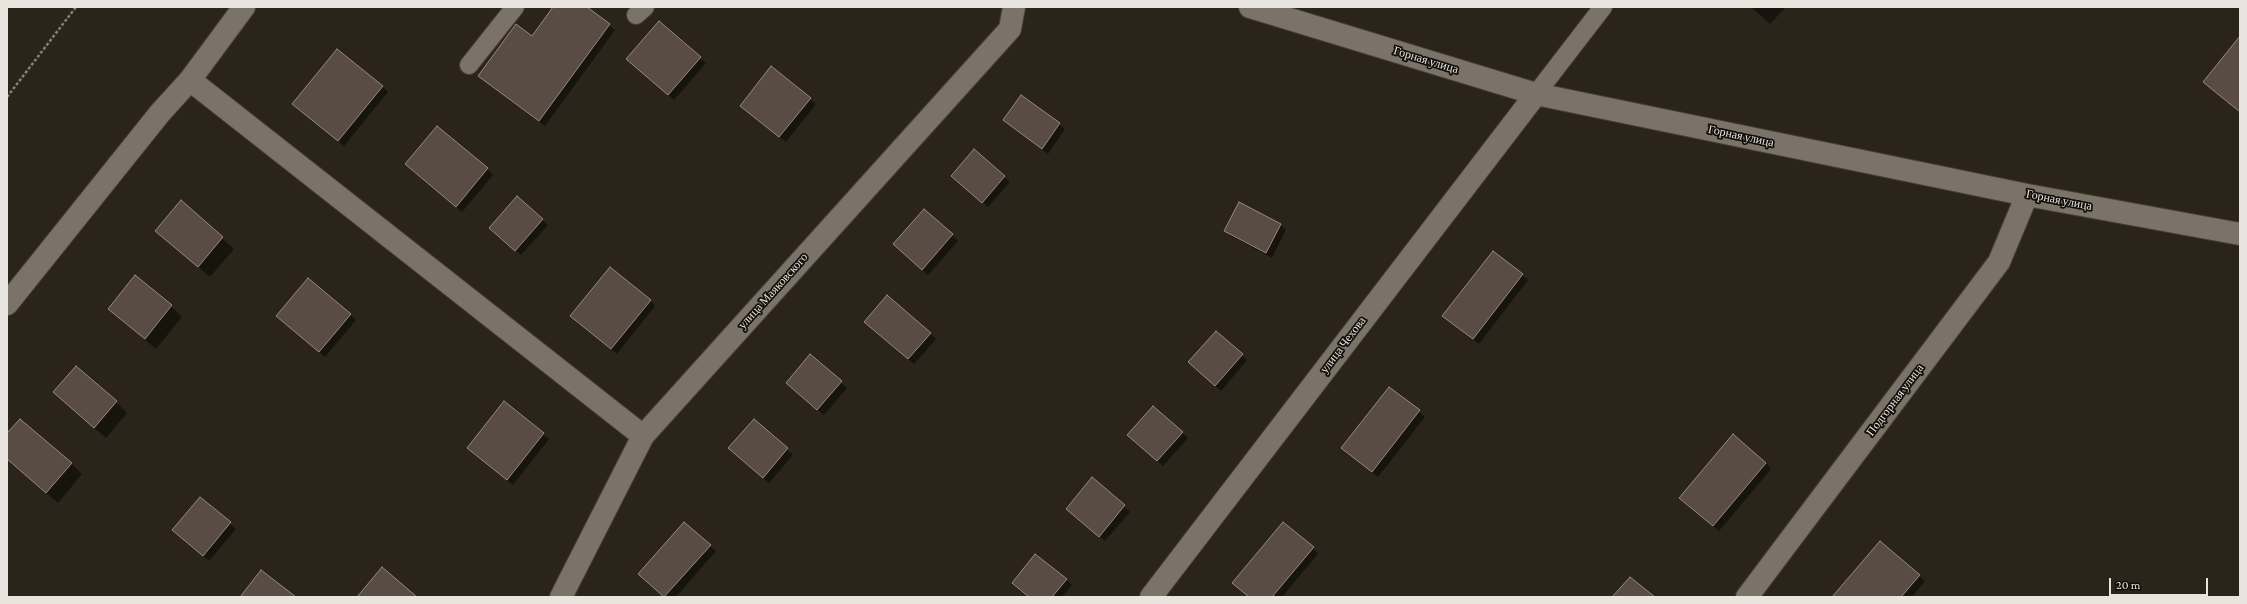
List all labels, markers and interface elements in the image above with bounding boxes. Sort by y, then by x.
street label: Горная улица [1392,43,1460,77]
street label: Горная улица [1707,122,1775,150]
street label: Горная улица [2025,187,2093,213]
street label: улица Маяковского [735,250,811,332]
street label: улица Чехова [1317,314,1369,376]
street label: Подгорная улица [1863,361,1927,439]
scale bar [2111,570,2210,596]
text: 20 m [2116,578,2140,592]

